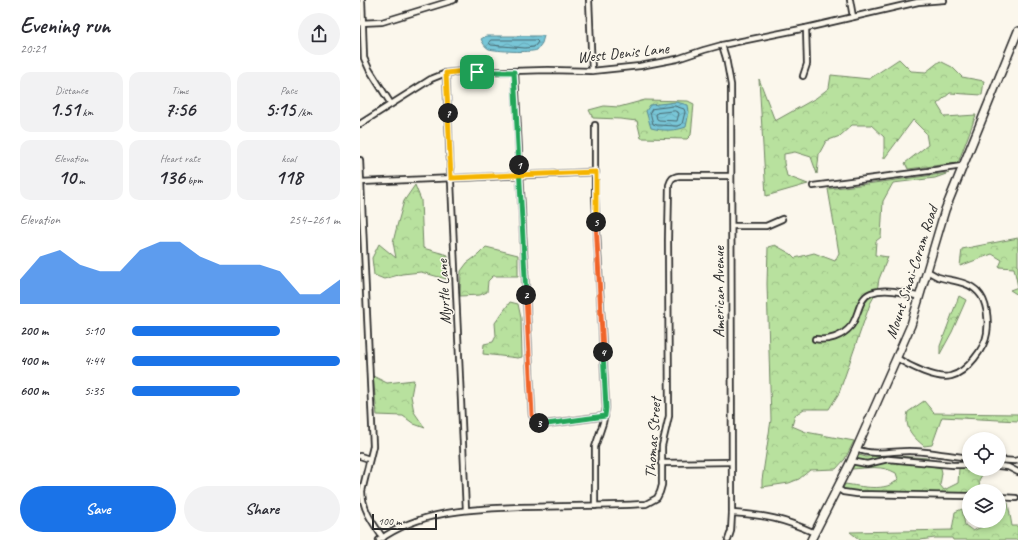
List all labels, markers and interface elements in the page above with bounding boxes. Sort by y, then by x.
text: Evening run [20,12,110,40]
button: share [298,13,340,55]
street label: West Denis Lane [576,38,672,68]
text: 20:21 [20,41,46,57]
pin [460,55,494,89]
icon: arrive [466,61,488,83]
text: Distance [55,83,88,97]
text: Time [172,83,188,97]
text: Pace [280,83,297,97]
text: 1.51 [49,97,80,122]
text: 7:56 [165,97,195,122]
text: 5:15 [265,97,295,122]
pin: 7 [438,103,458,123]
text: km [80,105,93,119]
text: /km [295,105,312,119]
text: 7 [446,106,450,120]
text: Elevation [54,151,88,165]
text: Heart rate [160,151,200,165]
text: kcal [281,151,296,165]
pin: 1 [509,155,529,175]
text: 1 [517,158,521,172]
text: 10 [58,165,76,190]
text: 136 [157,165,185,190]
text: 118 [275,165,302,190]
text: m [76,173,85,187]
text: bpm [185,173,203,187]
street label: Mount Sinai-Coram Road [881,201,944,341]
text: Elevation [20,212,60,228]
text: 254–261 m [289,212,340,228]
pin: 5 [586,212,606,232]
text: 5 [594,215,598,229]
street label: American Avenue [709,245,729,338]
street label: Myrtle Lane [432,257,456,325]
pin: 2 [516,285,536,305]
text: 2 [524,288,528,302]
text: 200 m [20,323,48,339]
text: 5:10 [84,323,104,339]
pin: 4 [593,342,613,362]
text: 4 [601,345,605,359]
text: 400 m [20,353,48,369]
text: 4:44 [84,353,104,369]
text: 600 m [20,383,48,399]
text: 5:35 [84,383,104,399]
street label: Thomas Street [640,394,666,479]
pin: 3 [529,413,549,433]
text: 3 [537,416,541,430]
map controls [962,432,1006,528]
button: locate [962,432,1006,476]
button: layers [962,484,1006,528]
button: Save [20,486,176,532]
button: Share [184,486,340,532]
scale bar [372,512,437,531]
text: 100 m [378,514,402,528]

